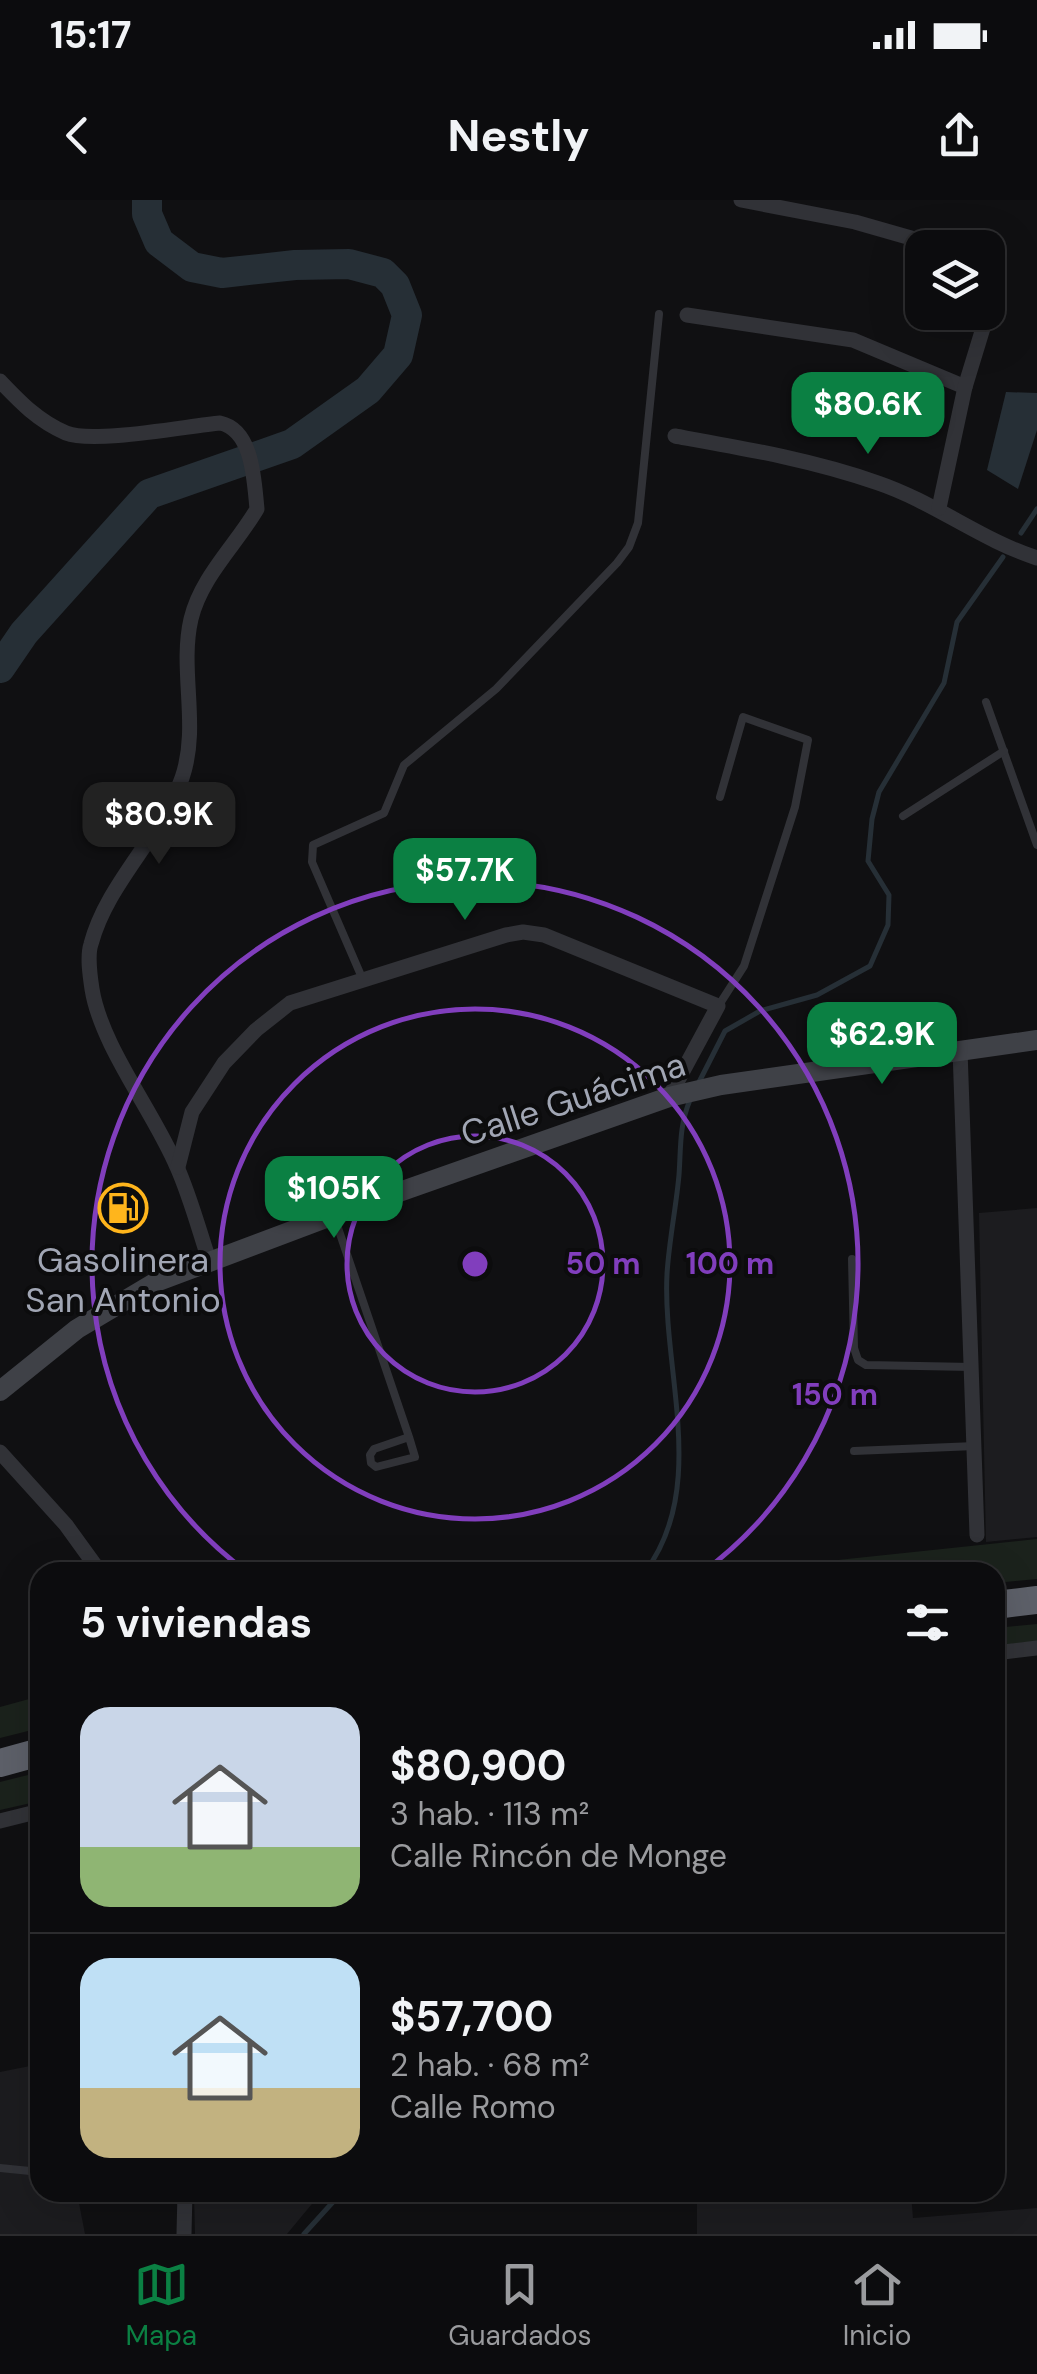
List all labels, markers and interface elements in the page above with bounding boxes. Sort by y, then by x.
text: 15:17 [50,10,131,60]
text: Nestly [448,106,589,165]
icon: back [50,108,105,163]
icon: share [932,108,987,163]
map controls [905,230,1005,330]
button: layers [905,230,1005,330]
pin: $80.6K [787,372,949,457]
text: $80.6K [813,383,923,425]
pin: $80.9K [78,782,240,867]
text: $80.9K [104,793,214,835]
pin: $57.7K [384,838,546,923]
text: $57.7K [415,849,515,891]
pin: $62.9K [801,1002,963,1087]
text: $62.9K [829,1013,935,1055]
street label: Calle Guácima [455,1041,691,1157]
pin: $105K [264,1156,404,1241]
text: $105K [287,1167,381,1209]
fuel station icon: Gasolinera San Antonio [97,1182,149,1234]
place label: Gasolinera San Antonio [25,1237,221,1323]
text: 50 m [565,1244,641,1283]
text: 100 m [686,1244,774,1283]
centre of rings [457,1246,493,1282]
text: 150 m [792,1375,878,1414]
text: 5 viviendas [80,1595,312,1650]
icon: filters [900,1595,955,1650]
text: $80,900 [390,1738,566,1793]
icon: home [160,1747,280,1867]
text: 3 hab. · 113 m² [390,1793,589,1835]
text: Calle Rincón de Monge [390,1835,727,1877]
text: $57,700 [390,1989,553,2044]
icon: home [160,1998,280,2118]
text: 2 hab. · 68 m² [390,2044,590,2086]
text: Calle Romo [390,2086,556,2128]
tab: Mapa [126,2257,197,2354]
tab: Guardados [448,2257,592,2354]
tab: Inicio [843,2257,911,2354]

